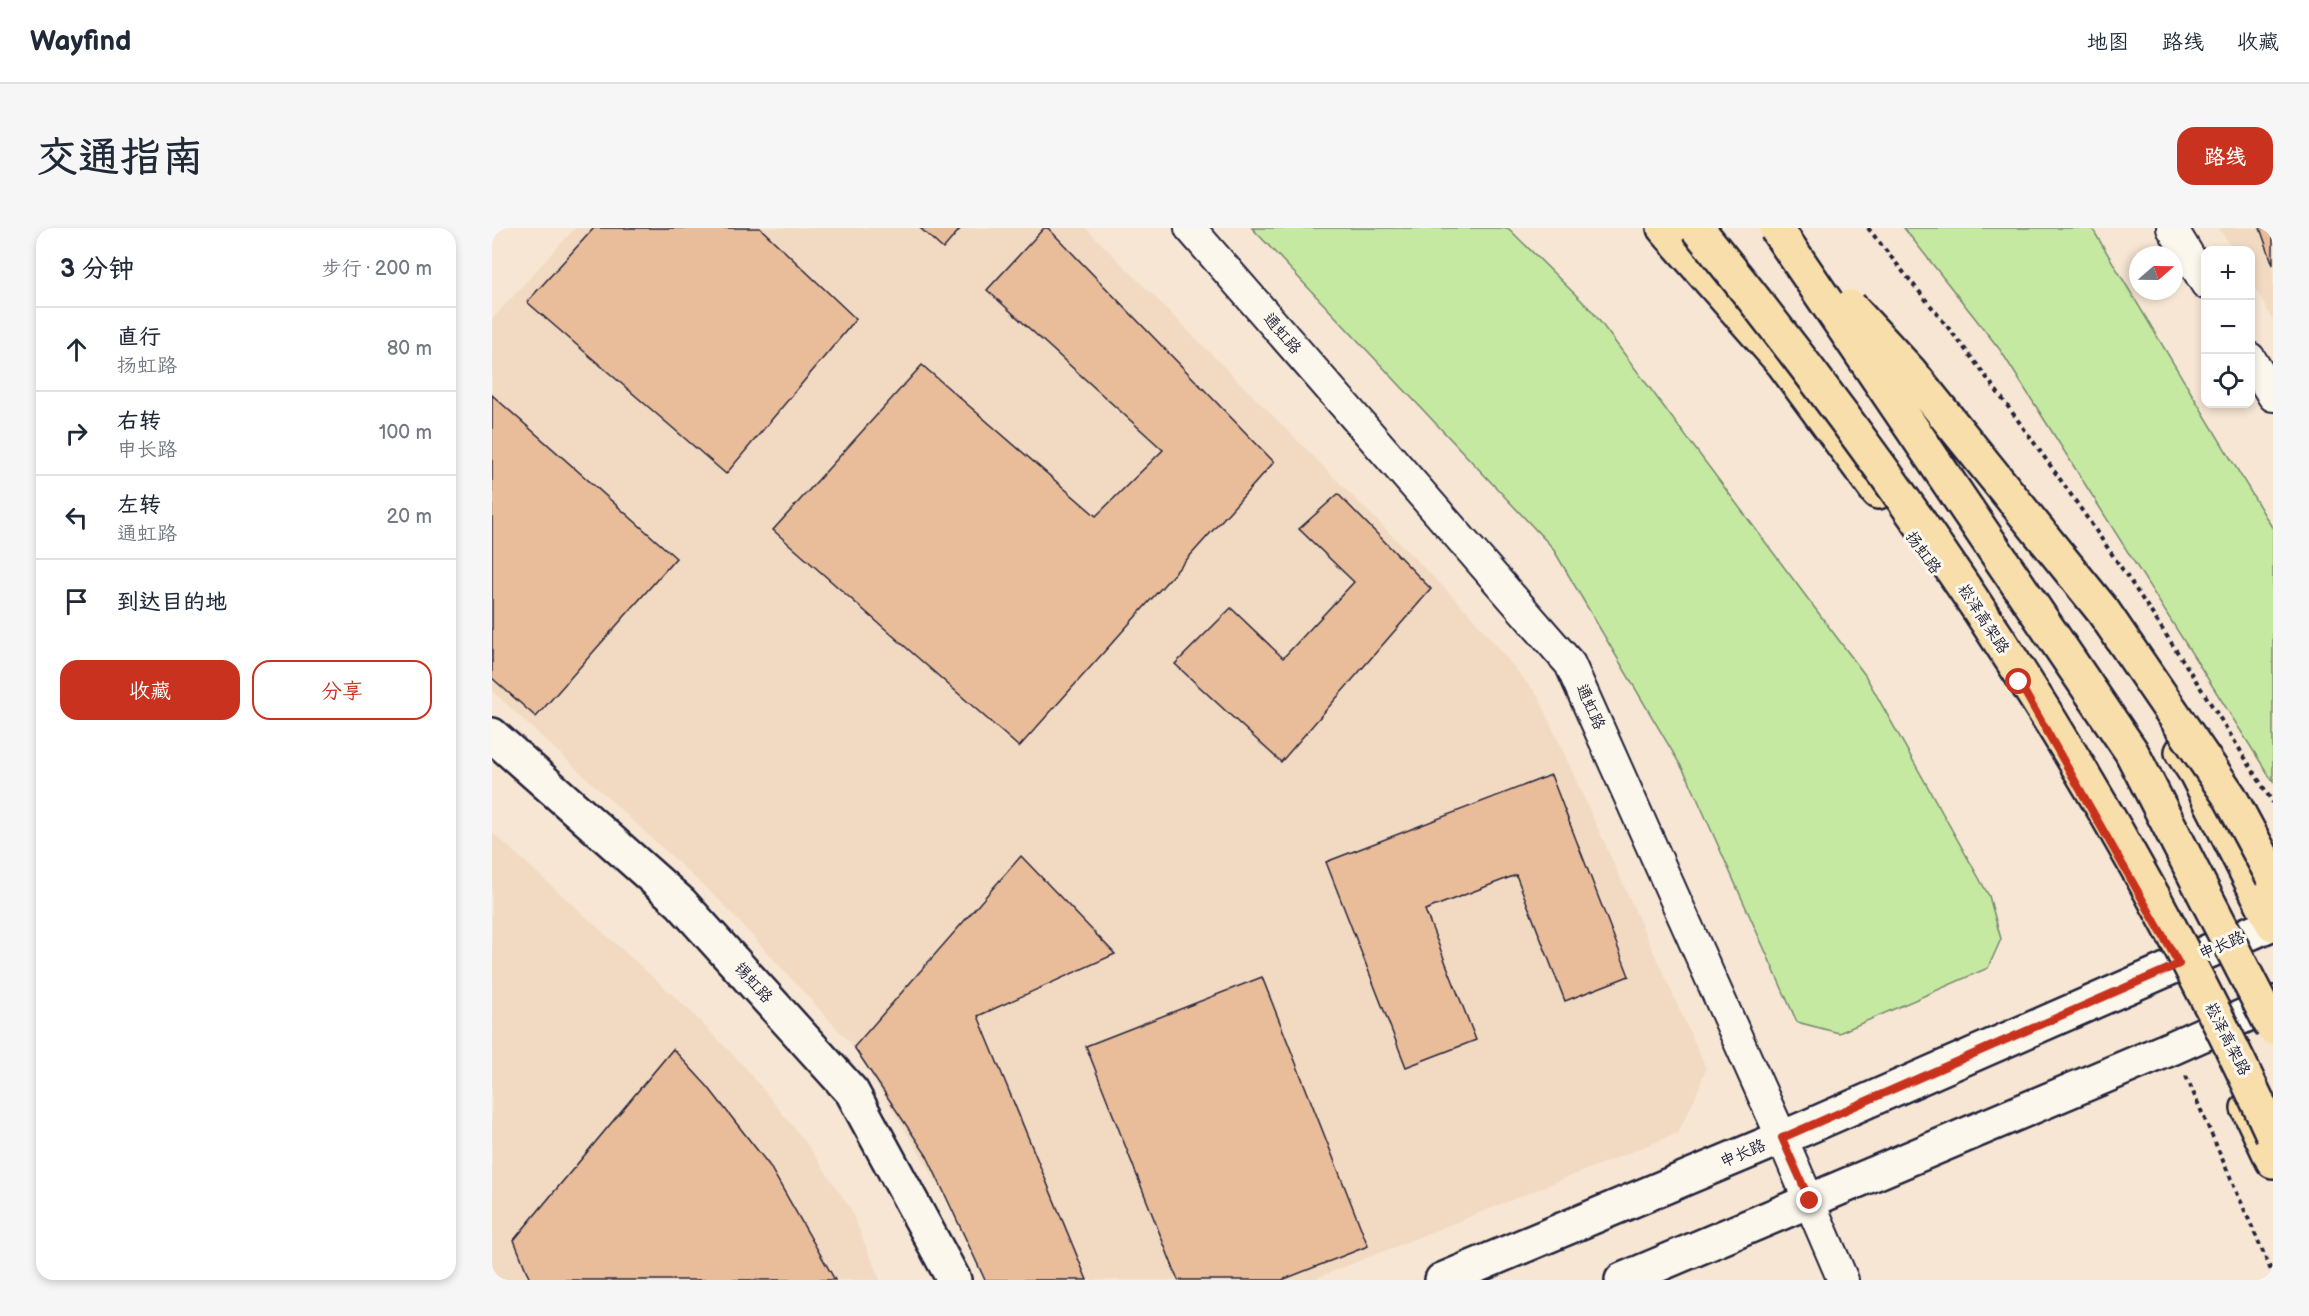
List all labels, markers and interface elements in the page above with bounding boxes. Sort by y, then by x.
text: Wayfind [30,25,131,58]
text: 地图 [2087,30,2129,55]
text: 路线 [2162,30,2204,55]
text: 收藏 [2237,30,2279,55]
button: 路线 [2177,127,2273,185]
text: 交通指南 [36,133,204,184]
north arrow [2129,246,2183,300]
map controls [2201,246,2255,408]
button: + [2201,246,2255,300]
text: 3 分钟 [60,254,134,285]
text: 步行 · 200 m [322,257,432,281]
button: − [2201,300,2255,354]
street label: 通虹路 [1259,310,1305,358]
text: 直行 [117,324,161,351]
icon: ahead [60,333,93,366]
text: 80 m [387,337,432,361]
text: 扬虹路 [117,354,177,378]
button: locate [2201,354,2255,408]
text: 右转 [117,408,161,435]
icon: right [60,417,93,450]
text: 100 m [379,421,432,445]
text: 申长路 [117,438,177,462]
text: 左转 [117,492,161,519]
icon: left [60,501,93,534]
text: 20 m [387,505,432,529]
text: 通虹路 [117,522,177,546]
street label: 扬虹路 [1901,528,1945,578]
street label: 崧泽高架路 [1953,580,2013,658]
icon: arrive [60,585,93,618]
text: 到达目的地 [117,589,227,616]
button: 收藏 [60,660,240,720]
button: 分享 [252,660,432,720]
route start [2005,668,2031,694]
street label: 通虹路 [1572,681,1608,733]
street label: 申长路 [2196,928,2248,964]
street label: 锡虹路 [730,959,776,1007]
street label: 崧泽高架路 [2200,999,2254,1079]
street label: 申长路 [1717,1136,1769,1172]
route end [1796,1187,1822,1213]

